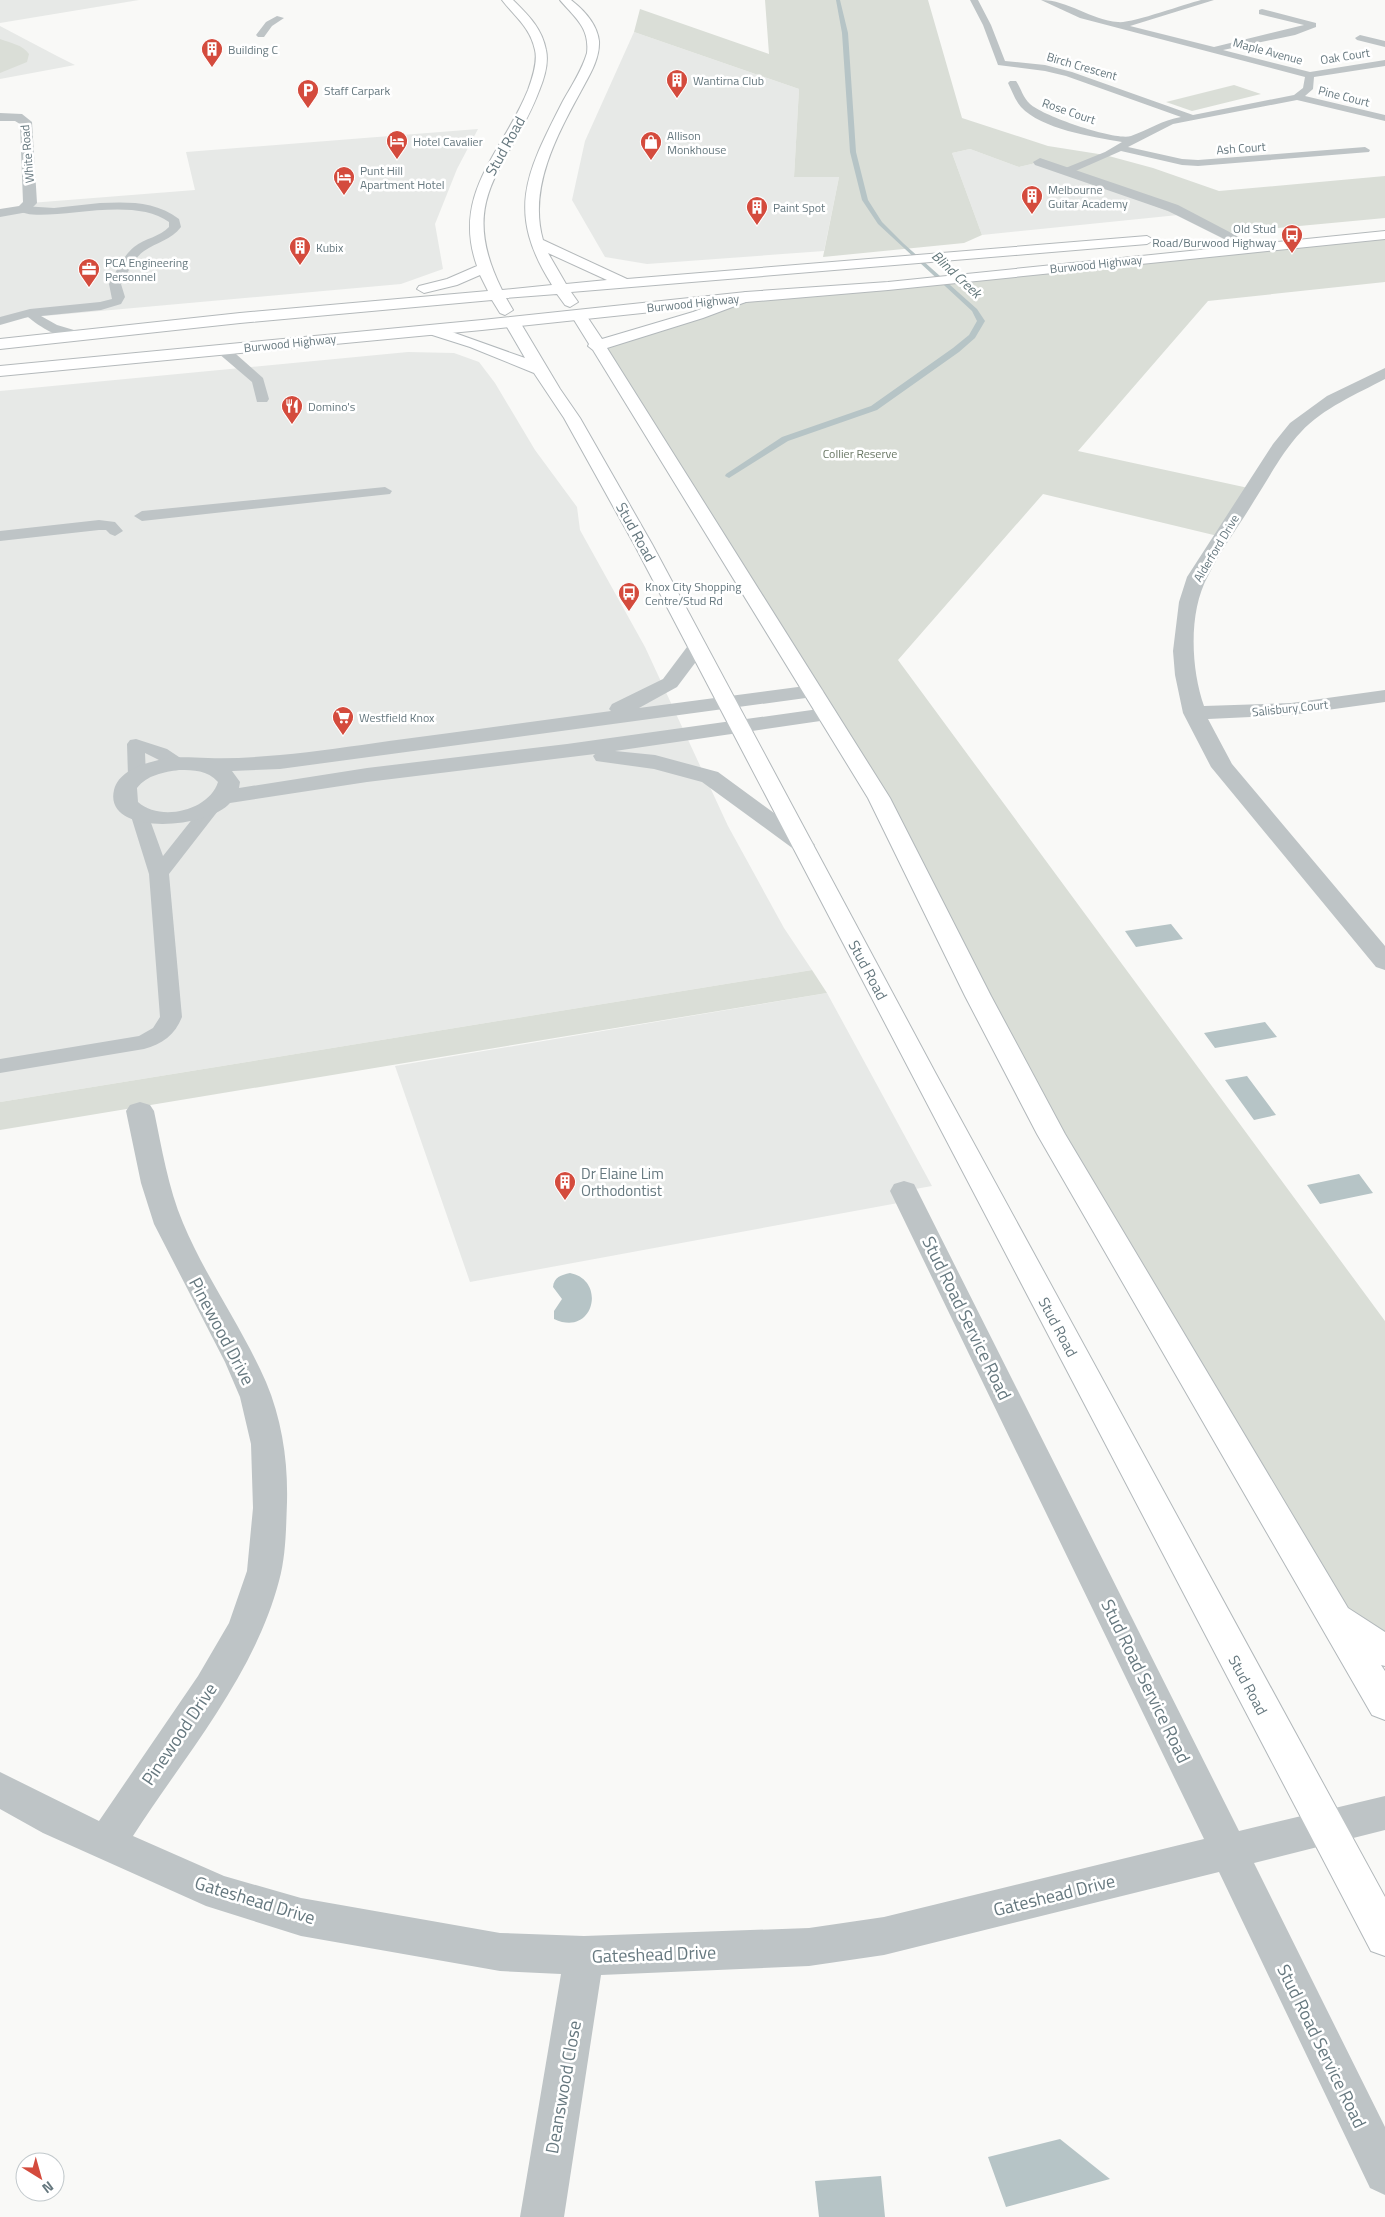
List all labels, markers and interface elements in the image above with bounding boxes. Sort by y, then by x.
street label: Maple Avenue [1231,33,1305,69]
building icon: Building C [200,37,224,68]
place label: Building C [228,40,278,59]
street label: Oak Court [1319,43,1372,69]
street label: Birch Crescent [1045,47,1120,85]
building icon: Wantirna Club [665,68,689,99]
place label: Wantirna Club [693,71,764,90]
parking icon: Staff Carpark [296,78,320,109]
street label: Pine Court [1316,80,1372,112]
place label: Staff Carpark [324,81,390,100]
street label: Rose Court [1040,93,1099,129]
street label: Stud Road [479,112,531,180]
street label: White Road [15,124,39,184]
place label: Allison Monkhouse [667,126,726,159]
hotel icon: Hotel Cavalier [385,129,409,160]
shop icon: Allison Monkhouse [639,130,663,161]
place label: Hotel Cavalier [413,132,483,151]
street label: Ash Court [1216,137,1267,159]
place label: Punt Hill Apartment Hotel [360,161,445,194]
hotel icon: Punt Hill Apartment Hotel [332,165,356,196]
place label: Melbourne Guitar Academy [1048,180,1128,213]
building icon: Melbourne Guitar Academy [1020,184,1044,215]
building icon: Paint Spot [745,195,769,226]
place label: Paint Spot [773,198,826,217]
place label: Old Stud Road/Burwood Highway [1152,219,1276,252]
bus stop icon: Old Stud Road/Burwood Highway [1280,223,1304,254]
building icon: Kubix [288,235,312,266]
place label: Kubix [316,238,344,257]
water label: Blind Creek [927,245,988,304]
street label: Burwood Highway [1049,250,1143,278]
place label: PCA Engineering Personnel [105,253,188,286]
office icon: PCA Engineering Personnel [77,257,101,288]
street label: Burwood Highway [646,289,740,317]
street label: Burwood Highway [243,329,337,357]
restaurant icon: Domino's [280,394,304,425]
place label: Domino's [308,397,356,416]
park label: Collier Reserve [823,444,897,463]
street label: Stud Road [610,498,662,566]
street label: Alderford Drive [1188,511,1244,585]
place label: Knox City Shopping Centre/Stud Rd [645,577,741,610]
bus stop icon: Knox City Shopping Centre/Stud Rd [617,581,641,612]
street label: Salisbury Court [1251,694,1330,721]
supermarket icon: Westfield Knox [331,705,355,736]
place label: Westfield Knox [359,708,435,727]
street label: Stud Road [843,936,893,1004]
place label: Dr Elaine Lim Orthodontist [581,1162,664,1202]
building icon: Dr Elaine Lim Orthodontist [553,1170,577,1201]
street label: Stud Road Service Road [916,1231,1018,1405]
street label: Pinewood Drive [182,1272,262,1390]
street label: Stud Road [1033,1293,1083,1361]
street label: Stud Road Service Road [1095,1594,1197,1768]
street label: Stud Road [1223,1651,1273,1719]
street label: Pinewood Drive [135,1677,223,1791]
street label: Gateshead Drive [990,1867,1118,1923]
street label: Gateshead Drive [192,1869,318,1931]
street label: Gateshead Drive [591,1938,717,1970]
street label: Stud Road Service Road [1271,1959,1373,2133]
street label: Deanswood Close [538,2018,588,2156]
north arrow [15,2152,65,2202]
text: N [38,2176,58,2199]

